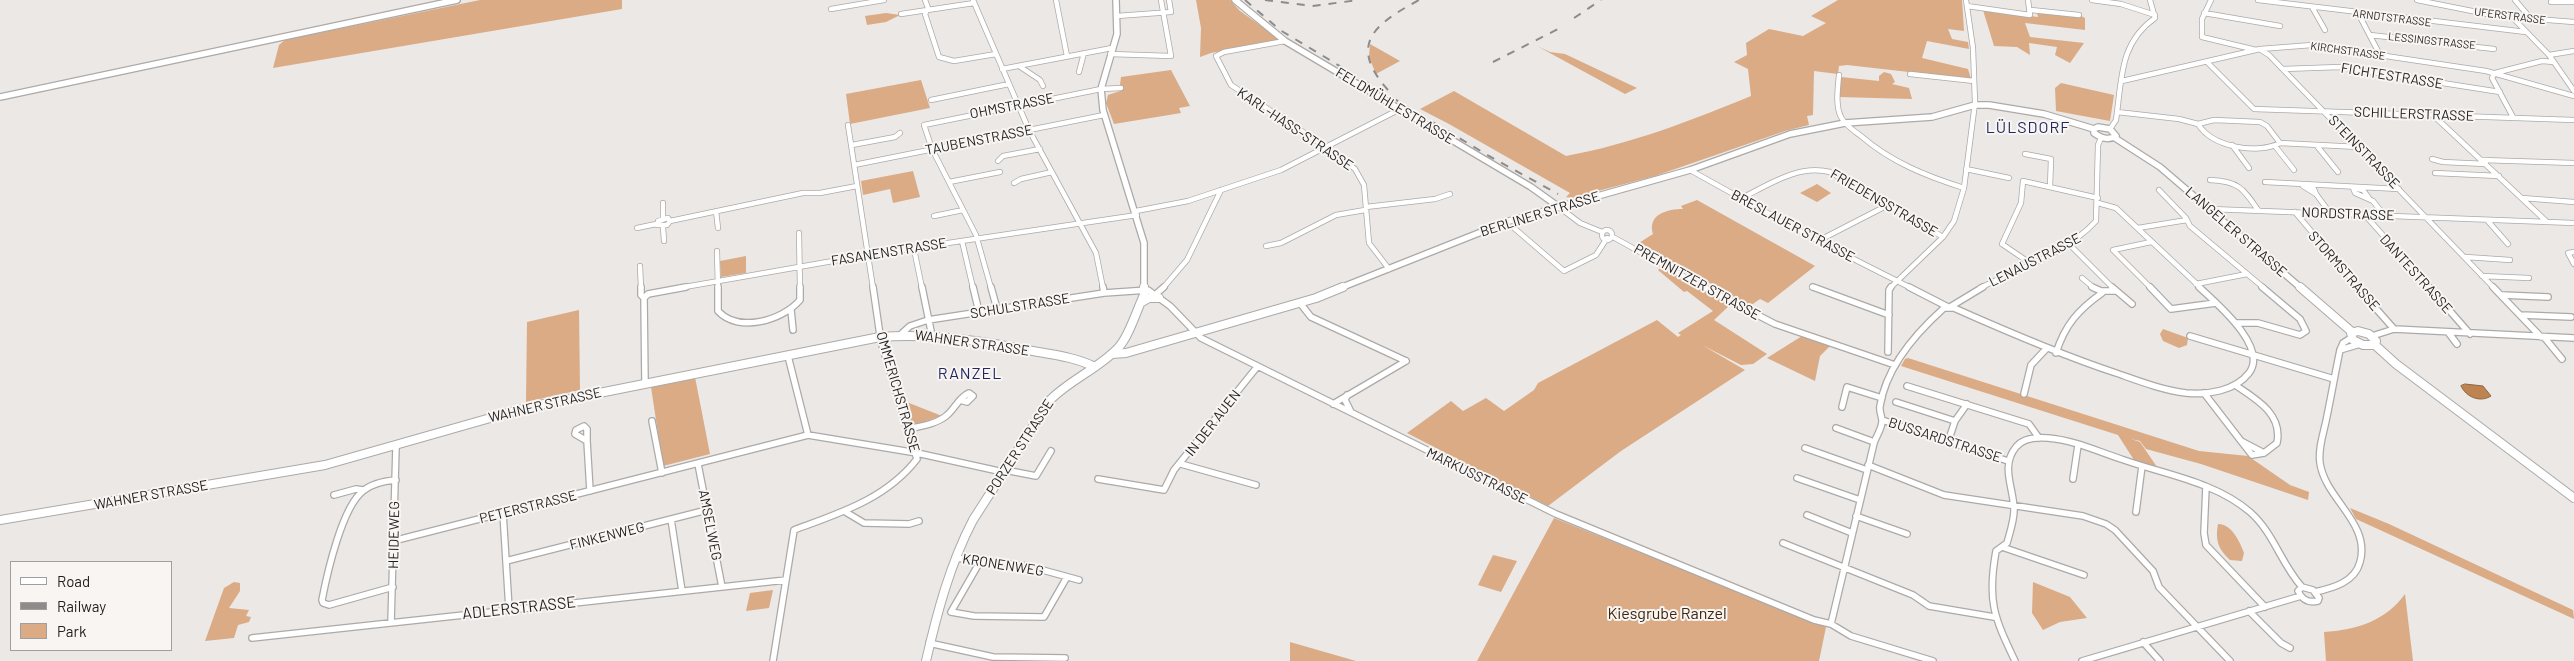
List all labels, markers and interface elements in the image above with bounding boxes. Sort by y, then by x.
street label: UFERSTRASSE [2473,5,2547,27]
street label: ARNDTSTRASSE [2352,7,2432,29]
street label: LESSINGSTRASSE [2387,30,2477,52]
street label: KIRCHSTRASSE [2310,39,2386,63]
street label: FICHTESTRASSE [2340,60,2444,92]
street label: FELDMÜHLESTRASSE [1333,64,1457,148]
street label: KARL-HASS-STRASSE [1234,84,1356,174]
street label: OHMSTRASSE [968,90,1056,122]
street label: SCHILLERSTRASSE [2354,104,2474,124]
street label: STEINSTRASSE [2325,112,2403,192]
district label: LÜLSDORF [1985,118,2071,138]
street label: TAUBENSTRASSE [924,121,1034,159]
street label: FRIEDENSSTRASSE [1827,165,1941,241]
street label: LANGELER STRASSE [2182,183,2290,281]
street label: BRESLAUER STRASSE [1728,186,1858,266]
street label: BERLINER STRASSE [1478,188,1602,240]
street label: NORDSTRASSE [2301,204,2395,224]
street label: STORMSTRASSE [2305,228,2383,314]
street label: LENAUSTRASSE [1986,230,2084,290]
street label: DANTESTRASSE [2376,231,2456,317]
street label: FASANENSTRASSE [830,235,948,269]
street label: PREMNITZER STRASSE [1631,240,1763,324]
street label: SCHULSTRASSE [969,290,1071,322]
street label: WAHNER STRASSE [914,327,1030,359]
street label: OMMERICHSTRASSE [873,330,923,454]
district label: RANZEL [937,364,1003,384]
street label: WAHNER STRASSE [487,384,603,426]
street label: IN DER AUEN [1182,386,1244,460]
street label: PORZER STRASSE [983,396,1057,498]
street label: BUSSARDSTRASSE [1886,414,2004,466]
street label: MARKUSSTRASSE [1424,444,1530,508]
street label: WAHNER STRASSE [93,477,209,513]
street label: PETERSTRASSE [478,487,578,527]
street label: AMSELWEG [695,488,725,562]
street label: HEIDEWEG [385,501,403,569]
street label: FINKENWEG [568,519,646,553]
street label: KRONENWEG [961,550,1045,580]
legend [10,561,172,651]
text: Road [57,572,90,590]
street label: ADLERSTRASSE [461,592,577,624]
text: Railway [57,597,106,615]
park label: Kiesgrube Ranzel [1607,604,1727,624]
text: Park [57,622,86,640]

